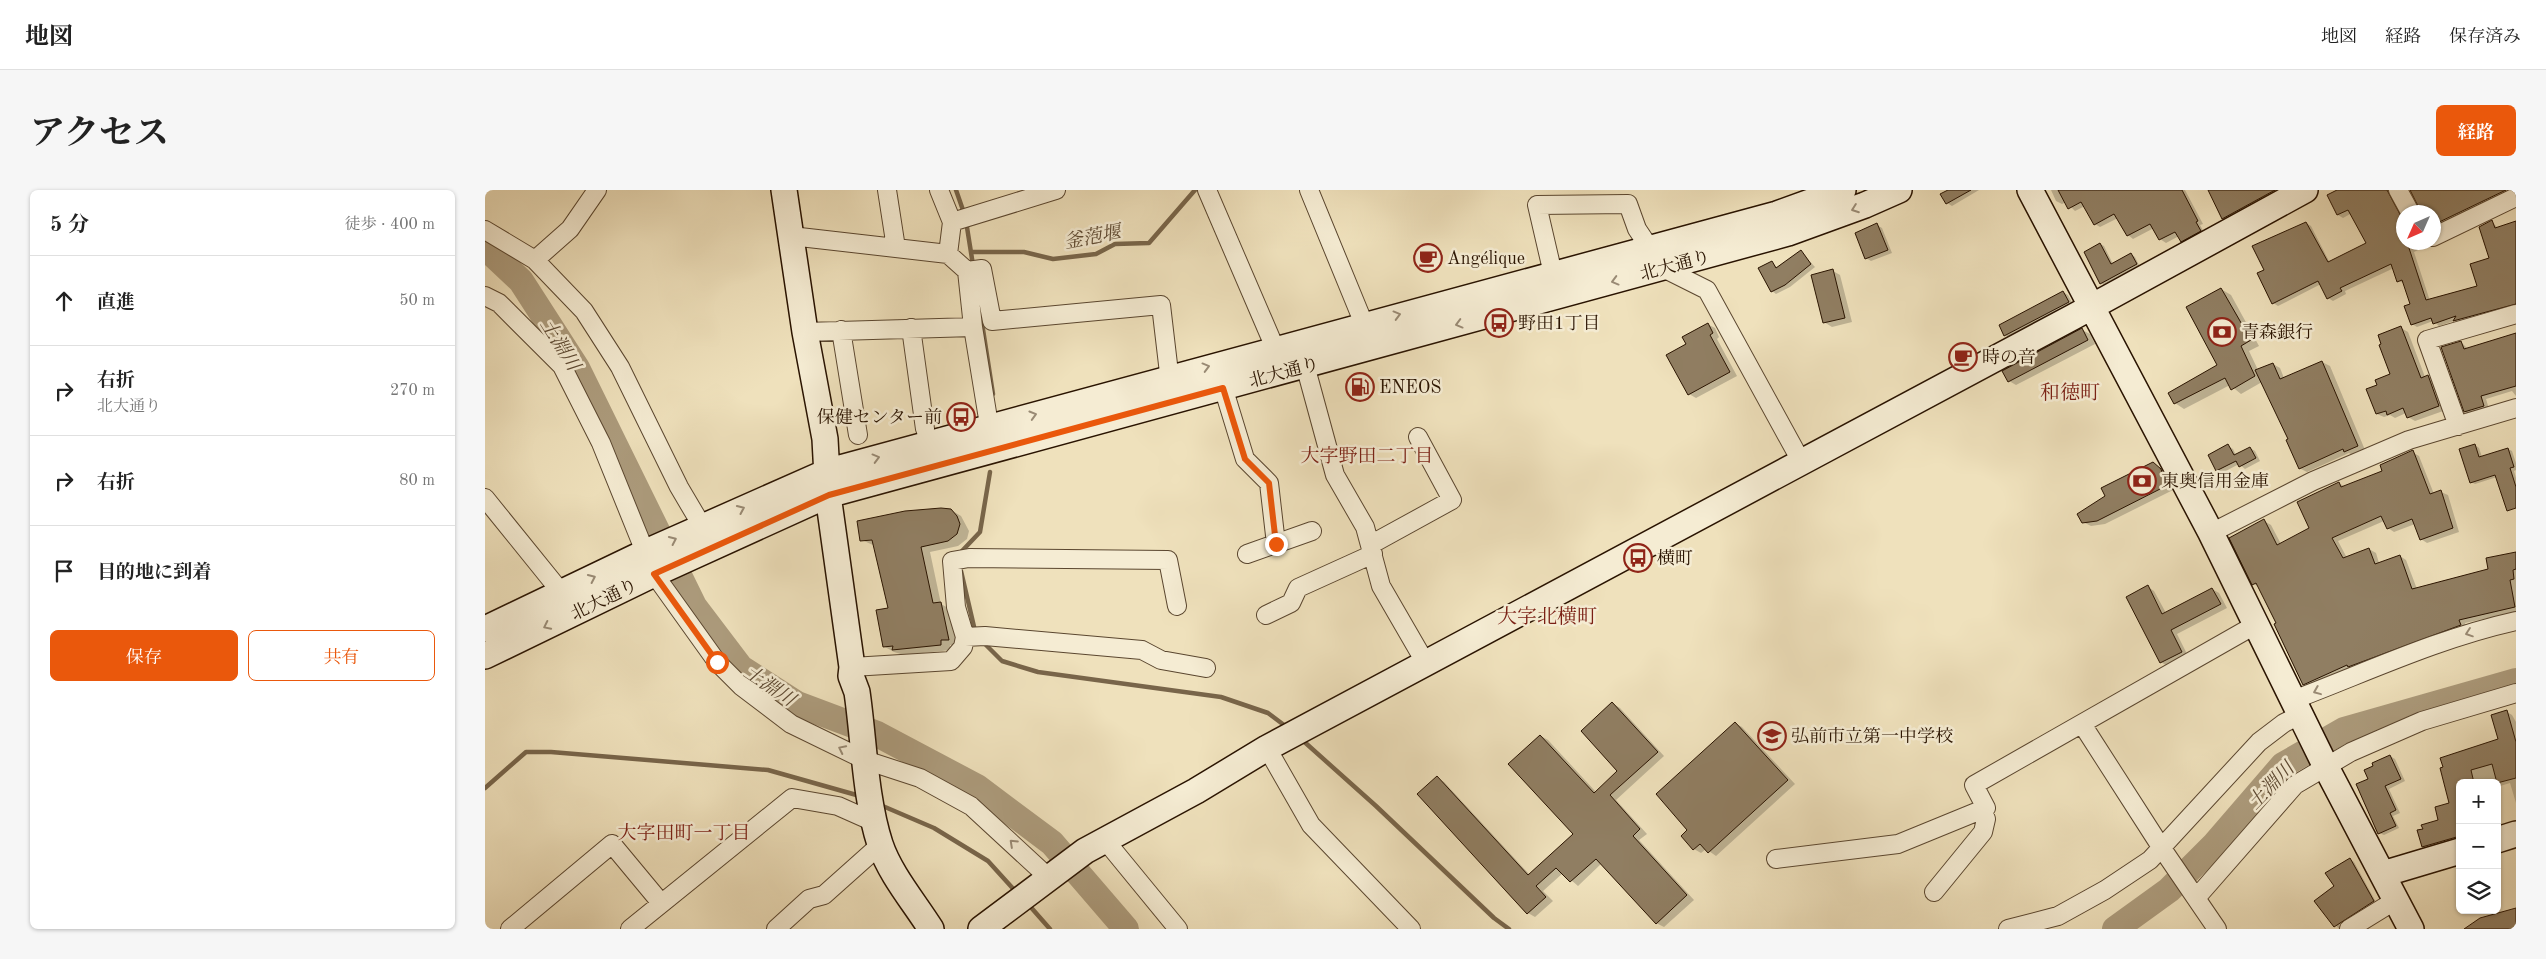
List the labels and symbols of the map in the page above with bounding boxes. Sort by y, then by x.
one-way arrow [1851,203,1859,213]
north arrow [2396,205,2441,250]
water label: 釜萢堰 [1062,221,1125,253]
cafe icon: Angélique [1413,243,1443,273]
street label: 北大通り [1638,246,1712,284]
place label: Angélique [1447,250,1525,268]
one-way arrow [1611,275,1620,286]
bus stop icon: 野田1丁目 [1484,308,1514,338]
one-way arrow [1392,311,1400,321]
place label: 野田1丁目 [1518,314,1600,333]
water label: 土淵川 [536,315,585,376]
bank icon: 青森銀行 [2207,317,2237,347]
one-way arrow [1455,319,1463,329]
place label: 青森銀行 [2241,322,2313,342]
cafe icon: 時の音 [1948,342,1978,372]
place label: 時の音 [1982,347,2036,367]
street label: 北大通り [1247,353,1321,391]
one-way arrow [1202,362,1210,373]
fuel station icon: ENEOS [1345,372,1375,402]
place label: ENEOS [1379,379,1441,397]
district label: 和徳町 [2040,382,2100,404]
bus stop icon: 保健センター前 [946,402,976,432]
place label: 保健センター前 [817,407,942,427]
one-way arrow [1028,410,1037,421]
district label: 大字野田二丁目 [1300,445,1434,467]
one-way arrow [871,453,879,463]
bank icon: 東奥信用金庫 [2127,466,2157,496]
place label: 東奥信用金庫 [2161,471,2269,491]
one-way arrow [736,505,745,516]
route end [1265,533,1288,556]
one-way arrow [668,535,677,546]
bus stop icon: 横町 [1623,543,1653,573]
place label: 横町 [1657,548,1693,568]
one-way arrow [587,573,596,584]
street label: 北大通り [567,574,641,624]
district label: 大字北横町 [1497,606,1597,628]
one-way arrow [544,620,553,630]
one-way arrow [2465,627,2474,637]
route start [706,651,729,674]
water label: 土淵川 [740,662,800,712]
one-way arrow [2313,685,2322,695]
school or university icon: 弘前市立第一中学校 [1757,721,1787,751]
place label: 弘前市立第一中学校 [1791,726,1953,746]
one-way arrow [839,745,848,755]
water label: 土淵川 [2244,757,2300,814]
district label: 大字田町一丁目 [617,822,751,844]
one-way arrow [1009,840,1018,849]

